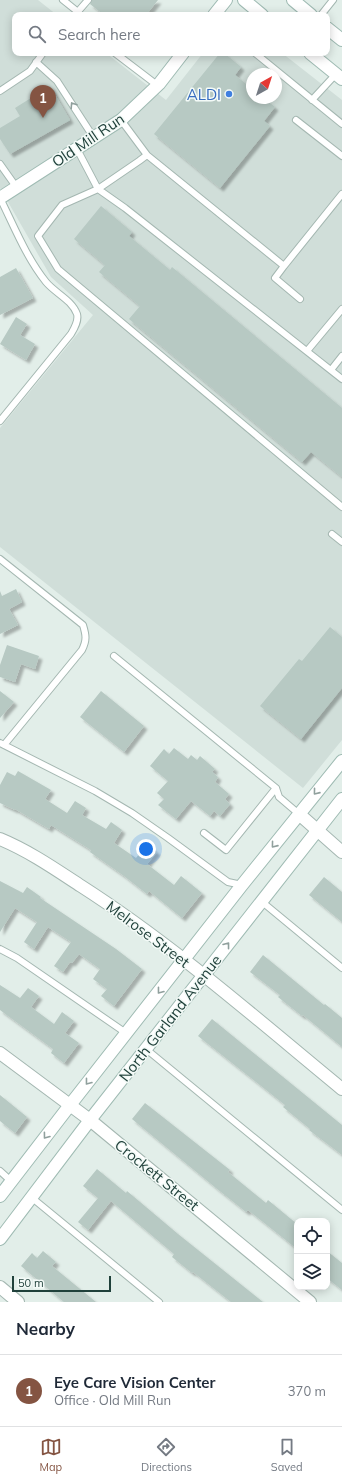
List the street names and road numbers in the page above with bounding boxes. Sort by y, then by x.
street label: Old Mill Run [48,109,128,171]
street label: Melrose Street [103,896,193,972]
street label: North Garland Avenue [115,951,225,1085]
street label: Crockett Street [111,1135,203,1215]

